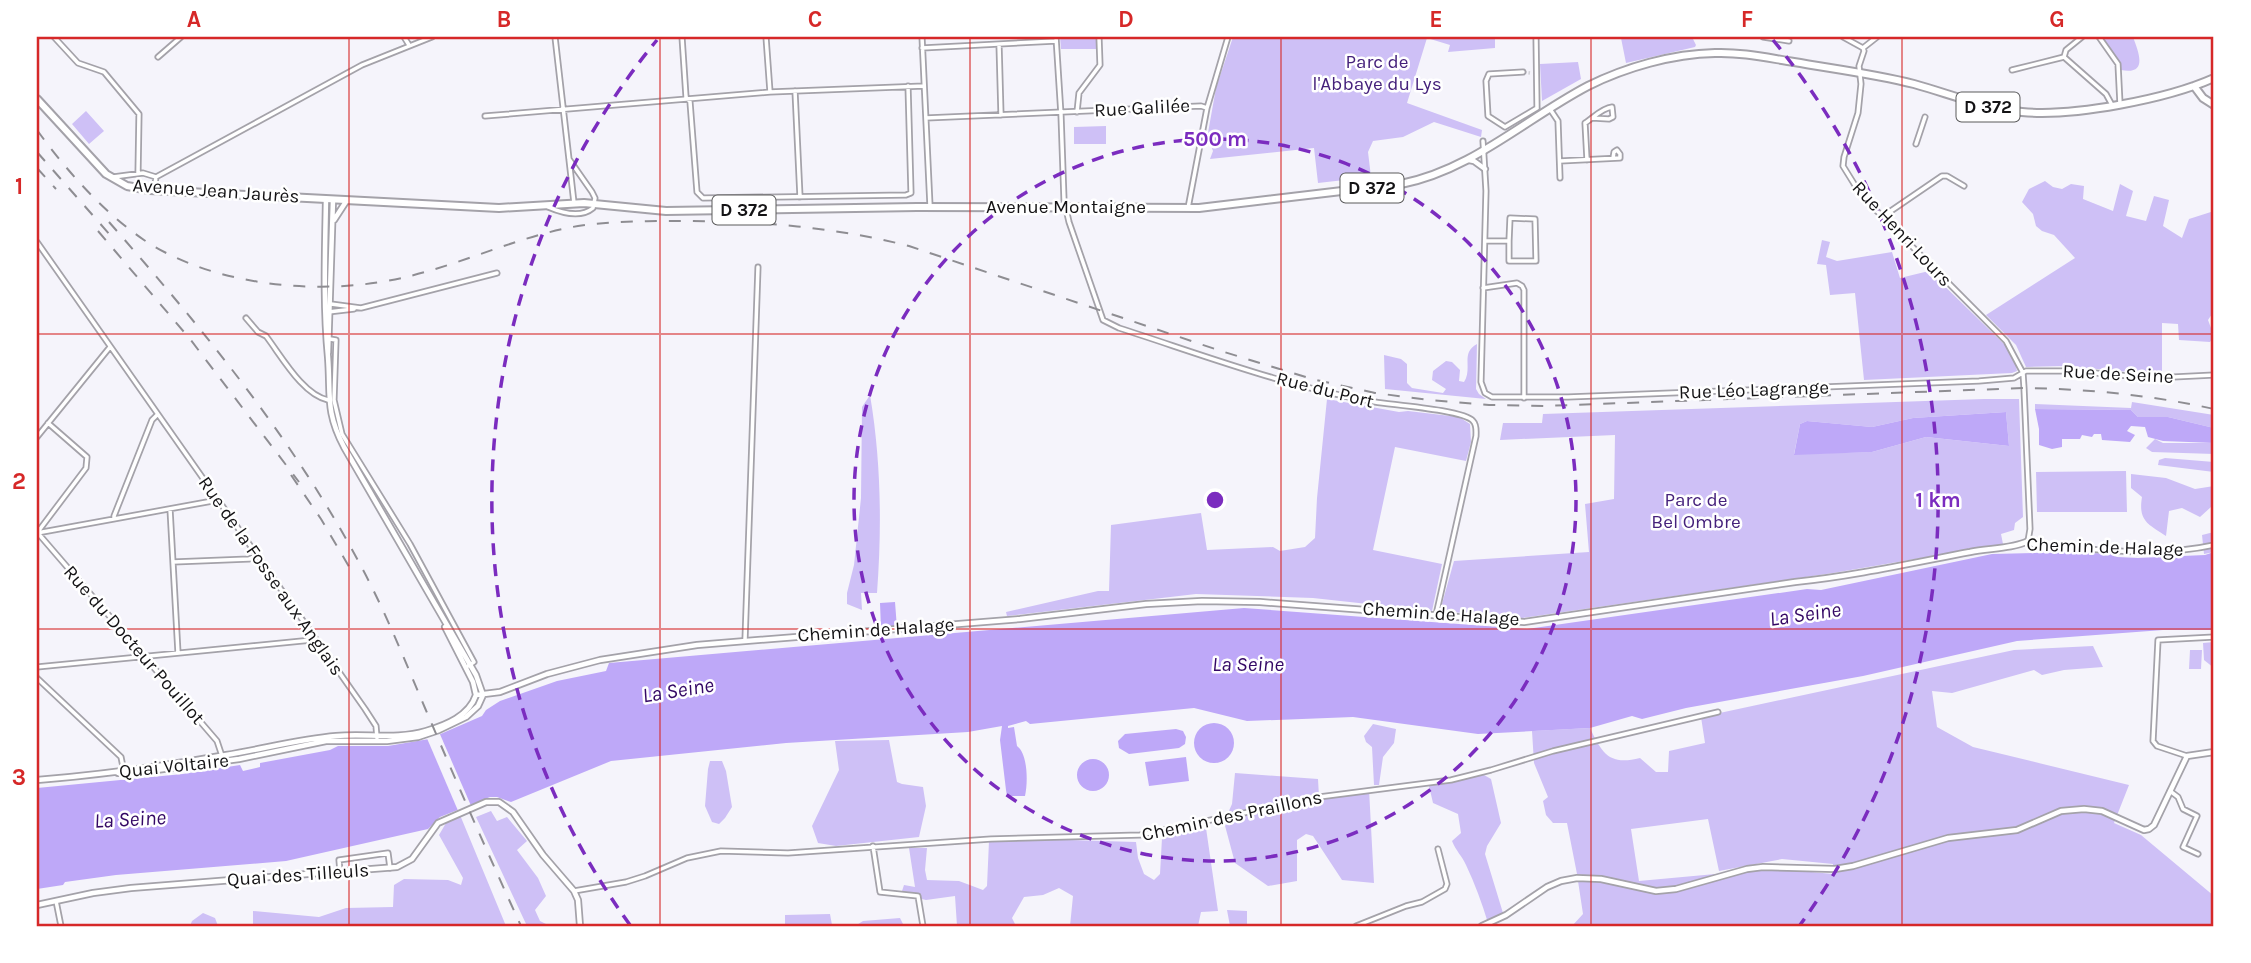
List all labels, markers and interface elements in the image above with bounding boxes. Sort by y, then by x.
text: A [187,6,201,33]
text: B [497,6,511,33]
text: C [808,6,822,33]
text: D [1118,6,1134,33]
text: E [1429,6,1443,33]
text: F [1741,6,1753,33]
text: G [2049,6,2065,33]
park label: Parc de l'Abbaye du Lys [1312,51,1442,95]
road number: D 372 [1956,92,2020,122]
street label: Rue Galilée [1094,95,1190,121]
text: 500 m [1183,127,1247,151]
text: 1 [15,173,23,200]
street label: Avenue Jean Jaurès [132,174,300,208]
road number: D 372 [1340,174,1404,202]
street label: Rue Henri Lours [1848,177,1956,291]
road number: D 372 [712,196,776,224]
street label: Avenue Montaigne [986,196,1146,218]
street label: Rue de Seine [2062,360,2174,388]
street label: Rue du Port [1274,367,1376,413]
street label: Rue Léo Lagrange [1679,376,1829,404]
text: 2 [12,468,26,495]
street label: Rue de la Fosse aux Anglais [194,472,348,680]
centre of rings [1203,488,1227,512]
text: 1 km [1915,488,1961,512]
park label: Parc de Bel Ombre [1651,489,1741,533]
street label: Chemin de Halage [2026,533,2184,561]
street label: Rue du Docteur Pouillot [59,561,209,729]
water label: La Seine [1768,597,1843,631]
street label: Chemin de Halage [1362,598,1520,630]
street label: Chemin de Halage [797,614,955,646]
water label: La Seine [1212,652,1284,676]
water label: La Seine [641,672,716,707]
street label: Quai Voltaire [118,749,230,783]
text: 3 [12,764,26,791]
street label: Chemin des Praillons [1140,786,1324,846]
water label: La Seine [93,805,167,833]
street label: Quai des Tilleuls [226,859,370,891]

